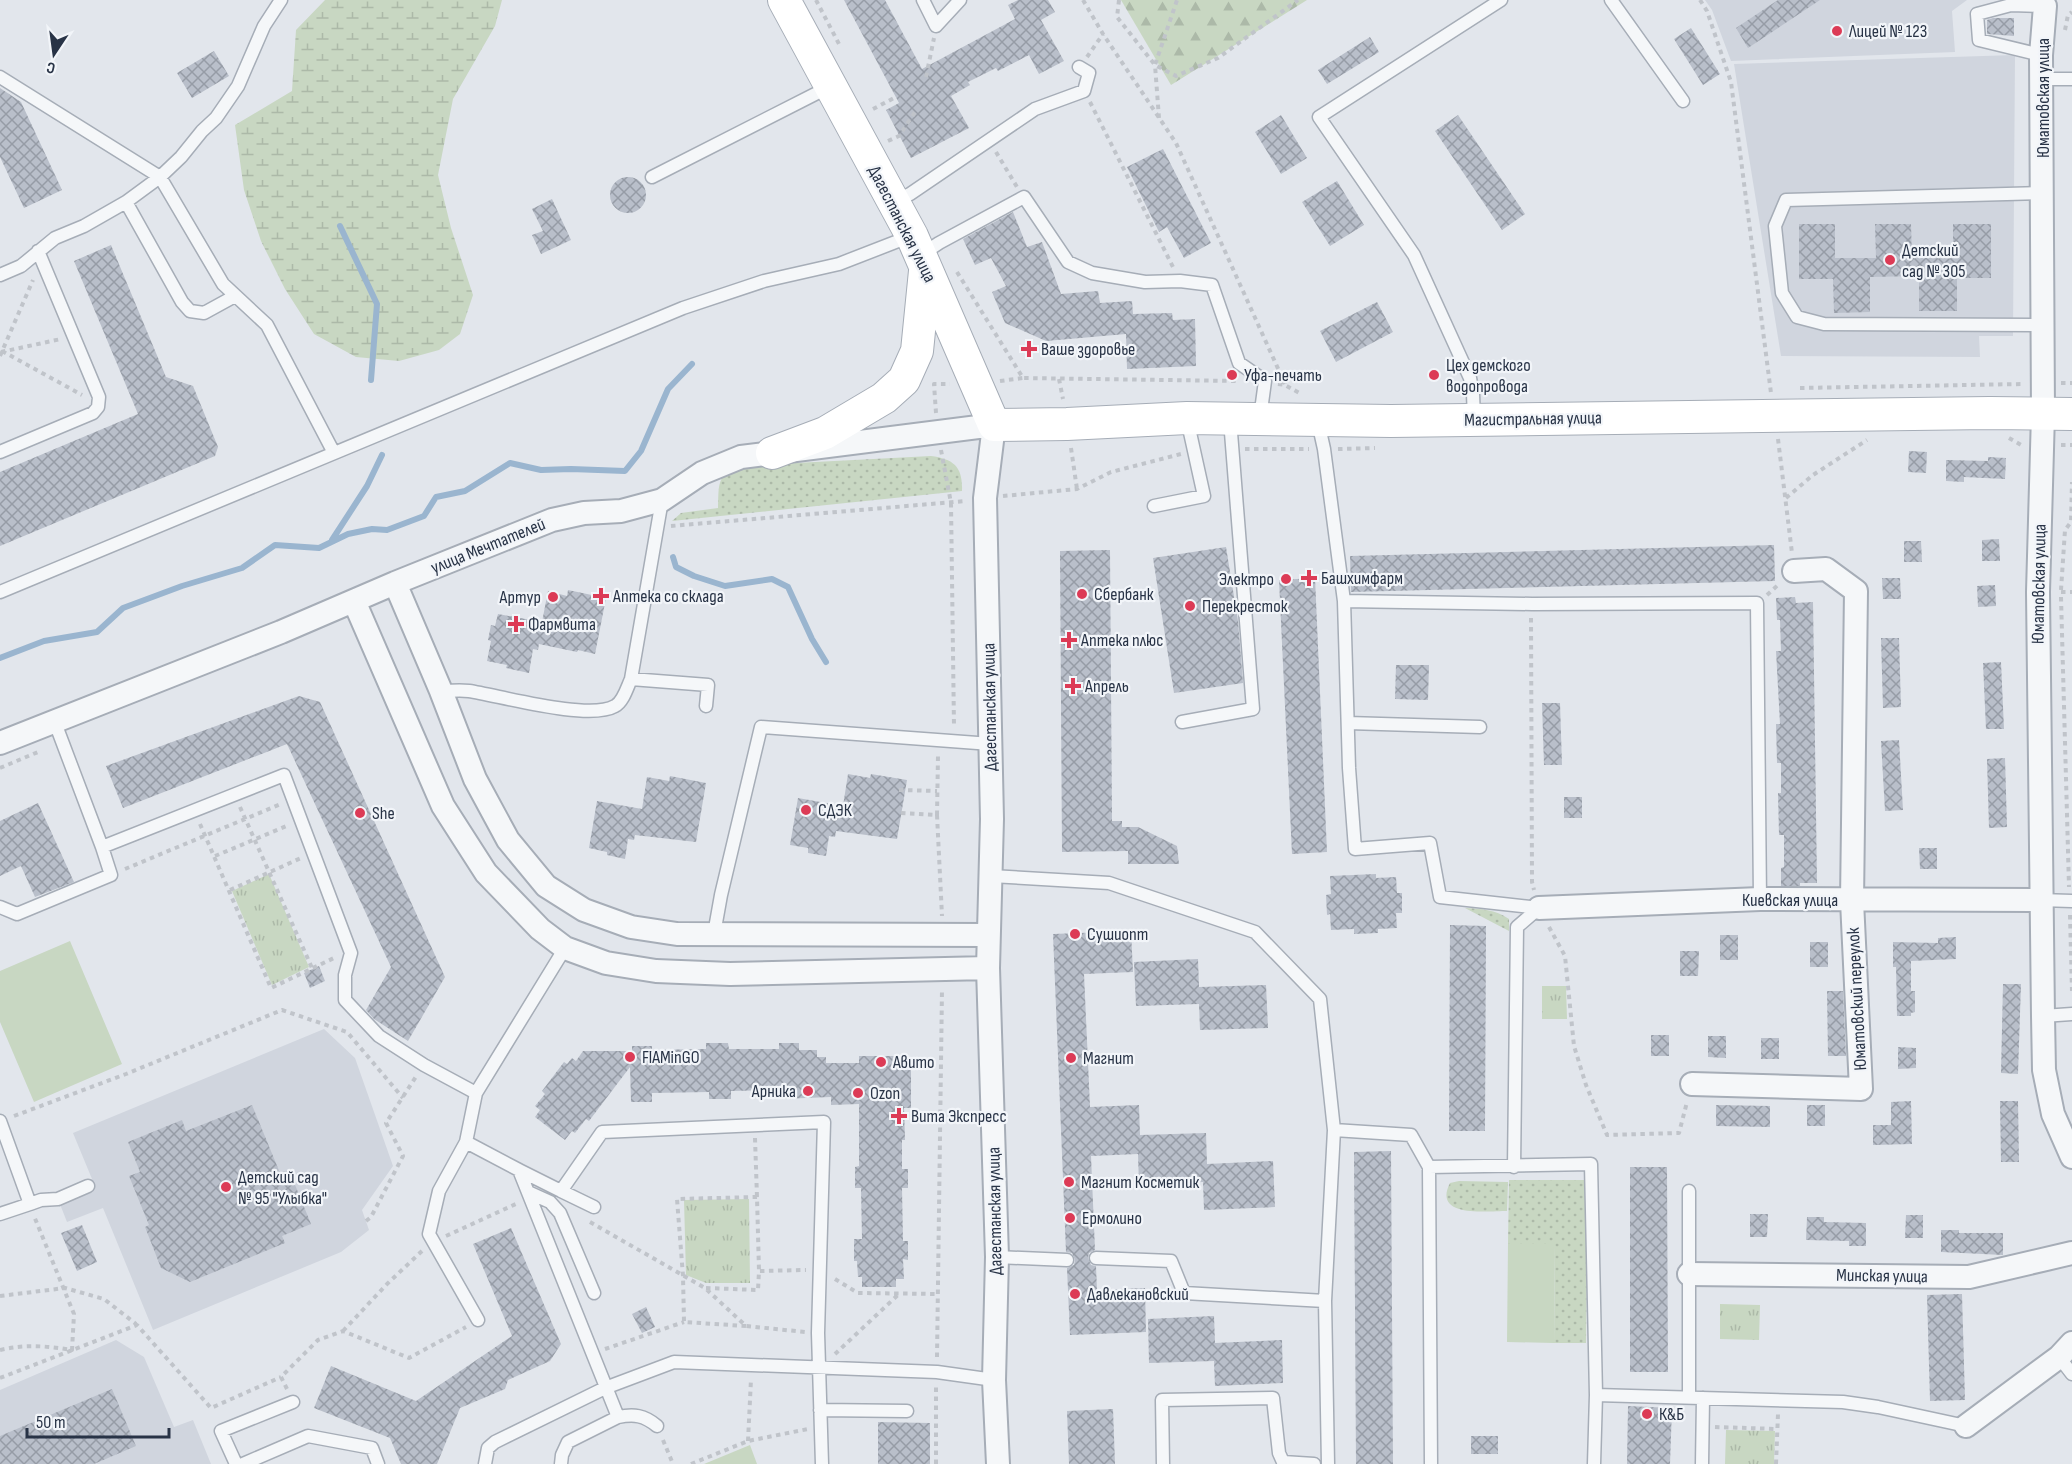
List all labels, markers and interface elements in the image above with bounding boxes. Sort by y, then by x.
place label: Лицей № 123 [1848,21,1927,42]
north arrow [24,24,84,84]
marker: Лицей № 123 [1830,24,1844,38]
street label: Юматовская улица [2033,38,2054,158]
text: С [45,57,57,77]
street label: Дагестанская улица [864,162,941,286]
place label: Детский сад № 305 [1902,240,1965,282]
marker: Детский сад № 305 [1883,253,1897,267]
place label: Ваше здоровье [1041,339,1135,360]
marker: Ваше здоровье [1022,342,1036,356]
place label: Цех демского водопровода [1446,355,1531,397]
place label: Уфа-печать [1244,365,1322,386]
marker: Уфа-печать [1225,368,1239,382]
marker: Цех демского водопровода [1427,368,1441,382]
street label: Магистральная улица [1464,407,1602,431]
street label: улица Мечтателей [428,513,548,579]
street label: Юматовская улица [2027,524,2051,644]
place label: Башхимфарм [1321,568,1403,589]
place label: Электро [1219,569,1274,590]
marker: Башхимфарм [1302,571,1316,585]
marker: Электро [1279,572,1293,586]
place label: Сбербанк [1094,584,1154,605]
place label: Аптека со склада [612,586,724,607]
place label: Артур [499,587,541,608]
marker: Сбербанк [1075,587,1089,601]
marker: Аптека со склада [594,589,608,603]
marker: Артур [546,590,560,604]
place label: Перекресток [1202,596,1288,617]
marker: Перекресток [1183,599,1197,613]
place label: Фармвита [528,614,596,635]
marker: Фармвита [509,617,523,631]
place label: Аптека плюс [1080,630,1163,651]
marker: Аптека плюс [1062,633,1076,647]
street label: Дагестанская улица [978,643,1002,771]
place label: Апрель [1084,676,1129,697]
marker: Апрель [1066,679,1080,693]
place label: СДЭК [818,800,853,821]
place label: She [372,803,395,824]
marker: СДЭК [799,803,813,817]
marker: She [353,806,367,820]
street label: Киевская улица [1742,890,1838,911]
place label: Сушиопт [1087,924,1148,945]
marker: Сушиопт [1068,927,1082,941]
street label: Юматовский переулок [1843,927,1871,1071]
place label: FlAMinGO [642,1047,700,1068]
place label: Магнит [1083,1048,1134,1069]
marker: FlAMinGO [623,1050,637,1064]
marker: Магнит [1064,1051,1078,1065]
place label: Авито [892,1052,935,1073]
marker: Авито [874,1055,888,1069]
place label: Арника [751,1081,796,1102]
place label: Ozon [870,1083,900,1104]
marker: Арника [801,1084,815,1098]
marker: Ozon [851,1086,865,1100]
place label: Вита Экспресс [911,1106,1007,1127]
marker: Вита Экспресс [892,1109,906,1123]
street label: Дагестанская улица [983,1147,1007,1275]
place label: Детский сад № 95 "Улыбка" [238,1167,327,1209]
place label: Магнит Косметик [1081,1172,1199,1193]
marker: Магнит Косметик [1062,1175,1076,1189]
marker: Детский сад № 95 "Улыбка" [219,1180,233,1194]
place label: Ермолино [1082,1208,1142,1229]
marker: Ермолино [1063,1211,1077,1225]
street label: Минская улица [1836,1265,1928,1287]
place label: Давлекановский [1087,1284,1189,1305]
marker: Давлекановский [1068,1287,1082,1301]
scale bar [27,1401,170,1439]
place label: К&Б [1659,1404,1684,1425]
marker: К&Б [1640,1407,1654,1421]
text: 50 m [36,1412,66,1433]

